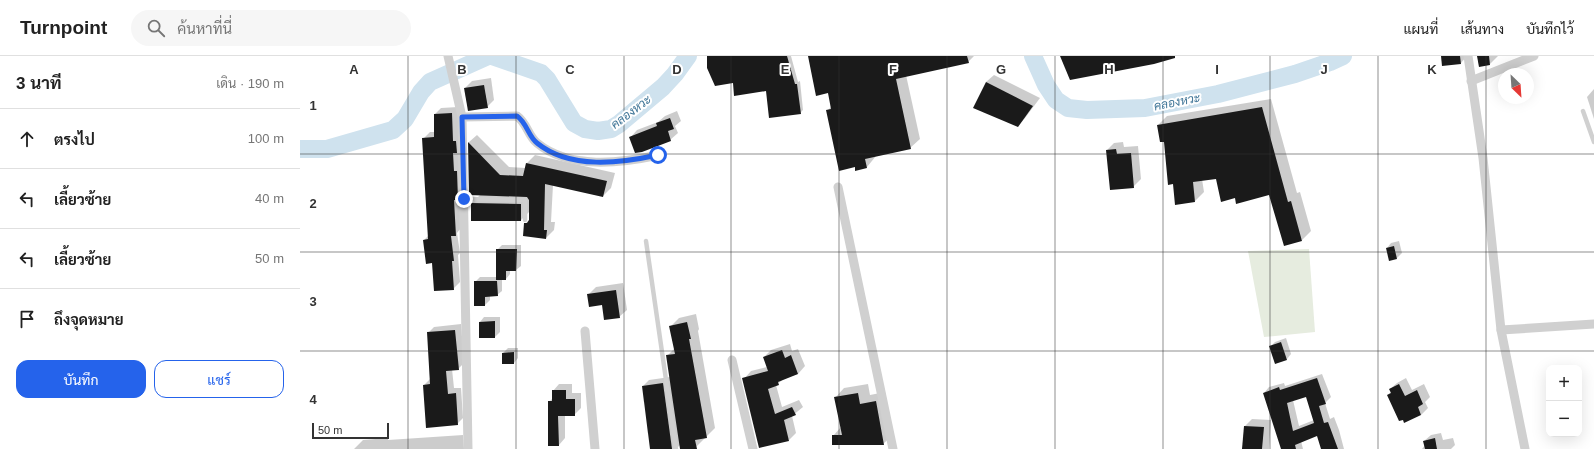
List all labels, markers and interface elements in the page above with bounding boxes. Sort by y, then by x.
search box [131,10,411,46]
text: Turnpoint [20,17,107,38]
icon: search [145,17,167,39]
text: ค้นหาที่นี่ [177,20,232,37]
text: แผนที่ [1403,21,1438,37]
text: เส้นทาง [1460,21,1504,37]
text: บันทึกไว้ [1526,21,1574,37]
text: A [349,62,359,77]
text: B [457,62,467,77]
text: C [565,62,575,77]
text: D [672,62,682,77]
text: E [781,62,790,77]
text: F [889,62,897,77]
text: G [996,62,1006,77]
text: H [1104,62,1114,77]
text: I [1215,62,1219,77]
text: J [1320,62,1328,77]
text: K [1427,62,1437,77]
north arrow [1498,68,1534,104]
text: 3 นาที [16,74,61,93]
text: เดิน · 190 m [216,76,284,91]
water label: คลองหวะ [1153,91,1202,113]
water label: คลองหวะ [608,92,654,132]
text: 1 [309,98,317,113]
icon: ahead [16,128,38,150]
text: ตรงไป [54,131,95,148]
text: 100 m [248,131,284,146]
route start [649,146,667,164]
icon: left [16,188,38,210]
route end [455,190,473,208]
text: เลี้ยวซ้าย [54,191,111,208]
text: 40 m [255,191,284,206]
text: 2 [309,196,317,211]
icon: left [16,248,38,270]
text: เลี้ยวซ้าย [54,251,111,268]
text: 50 m [255,251,284,266]
text: 3 [309,294,317,309]
icon: arrive [16,308,38,330]
text: ถึงจุดหมาย [54,311,124,328]
button: บันทึก [16,360,146,398]
button: แชร์ [154,360,284,398]
map controls [1546,365,1582,437]
button: + [1546,365,1582,401]
text: 4 [309,392,317,407]
button: − [1546,401,1582,437]
scale bar [312,421,389,440]
text: 50 m [318,424,342,436]

